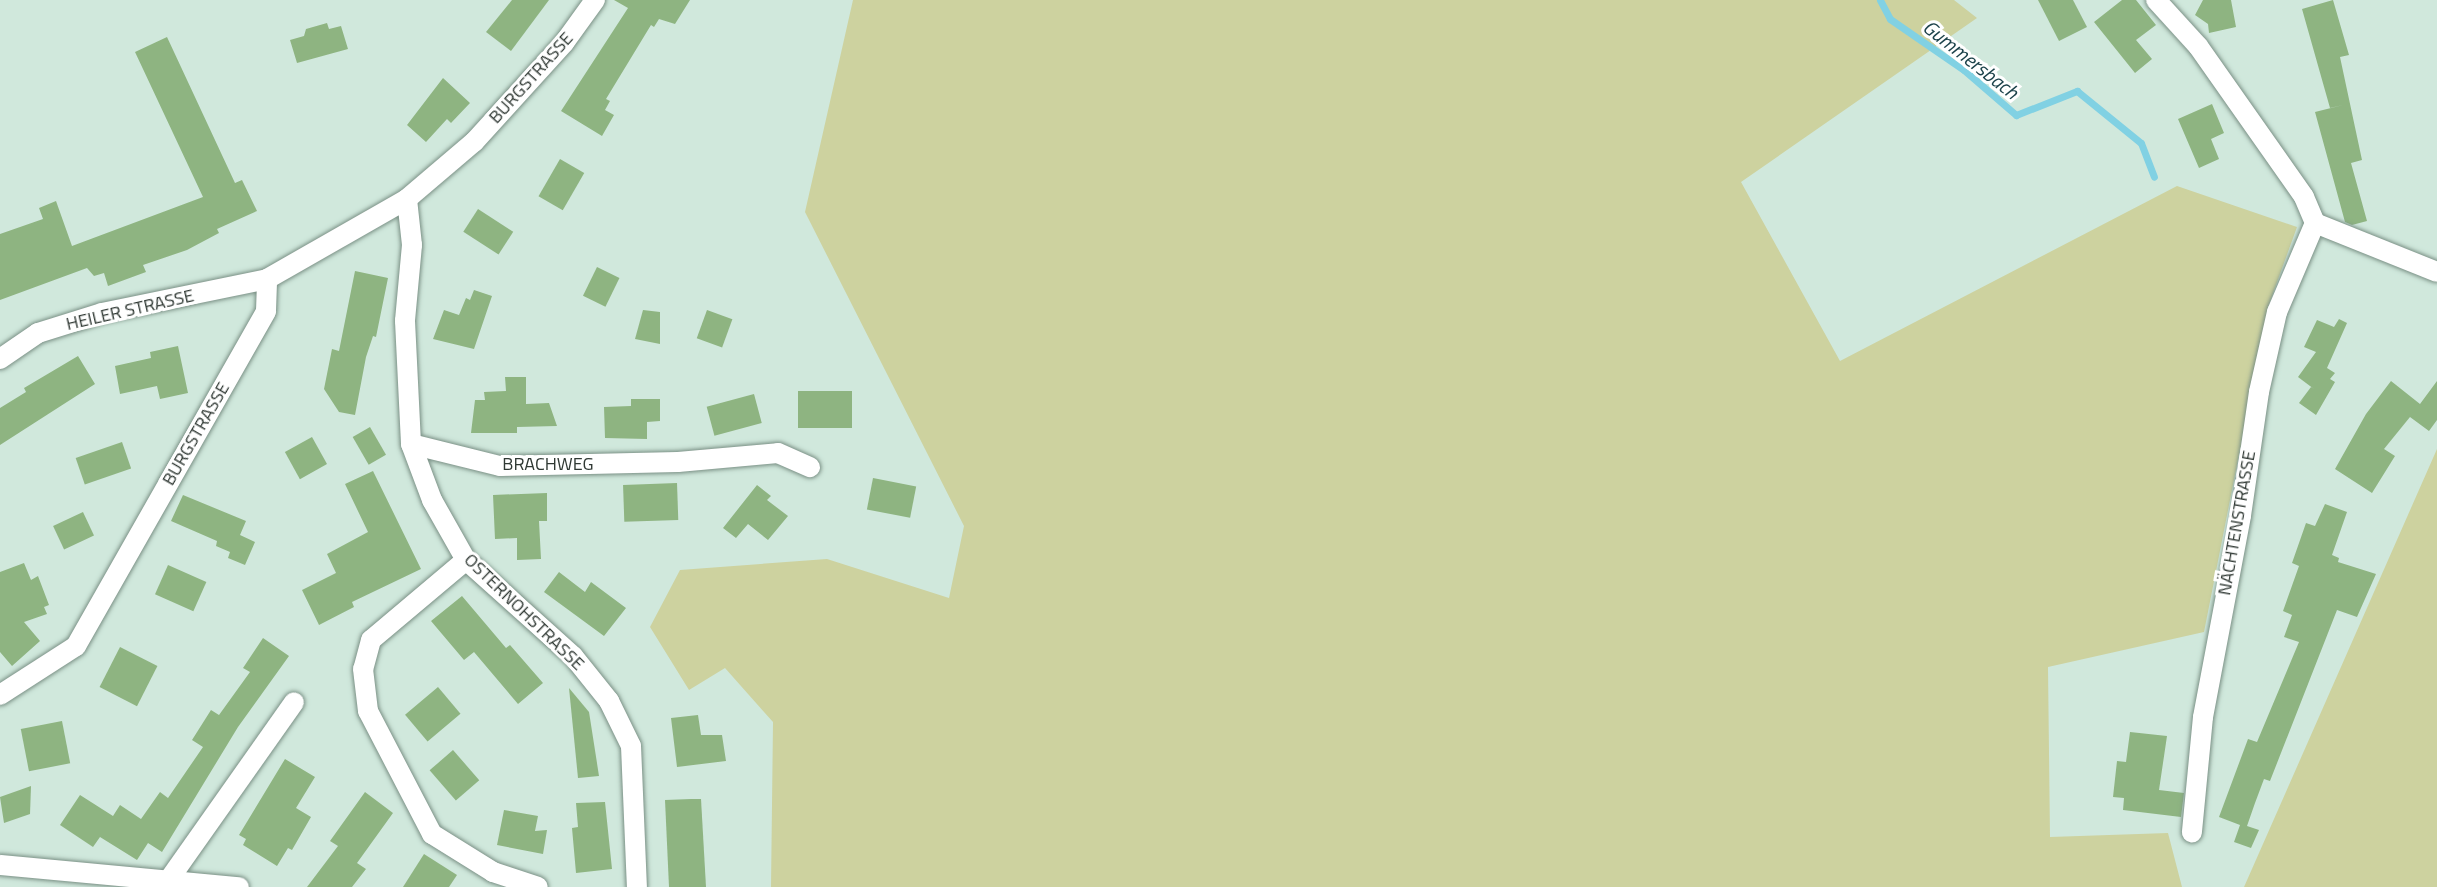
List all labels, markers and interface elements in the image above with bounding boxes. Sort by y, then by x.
water label: Gummersbach [1918,14,2024,104]
street label: BURGSTRASSE [484,28,578,128]
street label: HEILER STRASSE [64,285,196,335]
street label: BURGSTRASSE [158,379,234,489]
street label: NÄCHTENSTRASSE [2214,449,2260,597]
street label: BRACHWEG [502,453,594,475]
street label: OSTERNOHSTRASSE [459,549,589,675]

